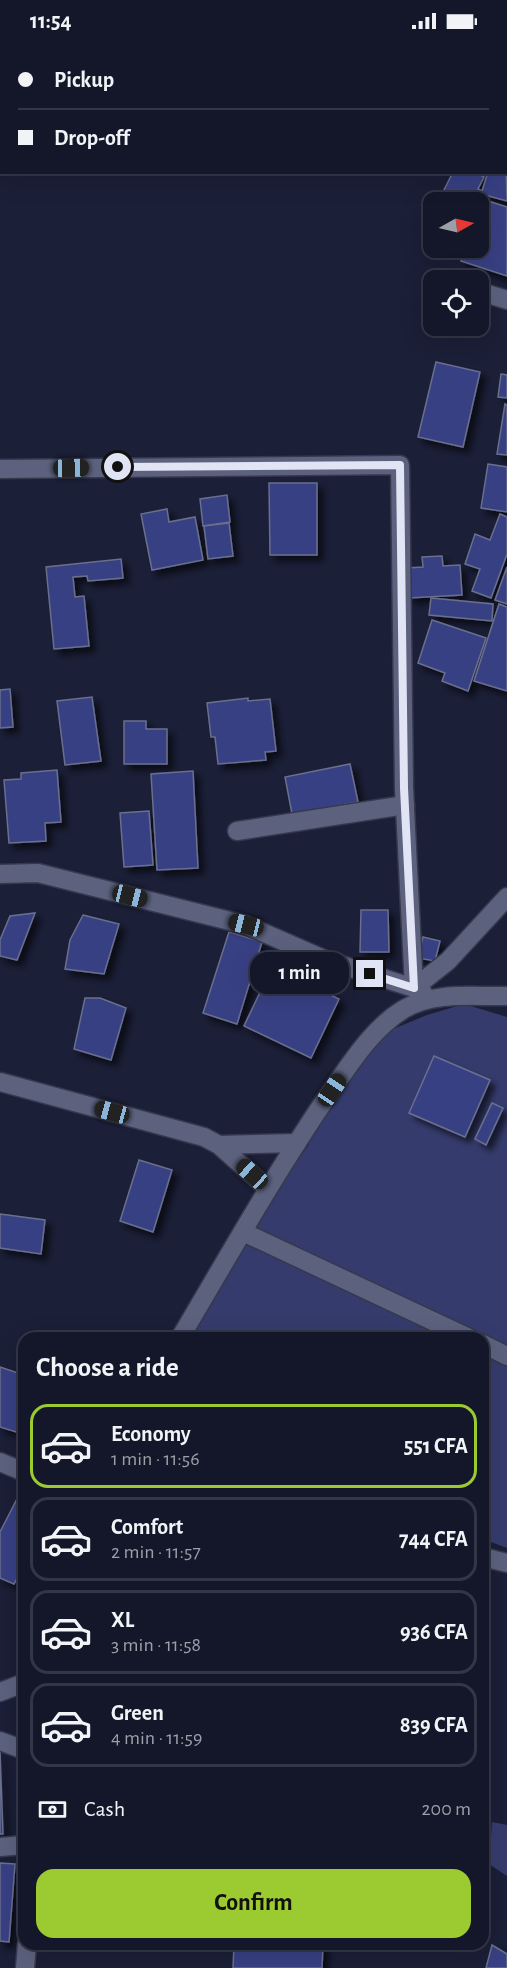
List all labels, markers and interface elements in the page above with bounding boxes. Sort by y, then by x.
text: 11:54 [30,10,71,32]
text: Pickup [54,69,114,91]
text: Drop-off [54,127,130,149]
north arrow [423,192,489,258]
map controls [423,192,489,336]
button: locate [423,270,489,336]
route start [104,453,131,480]
car [53,459,89,477]
car [110,883,150,909]
car [226,912,266,938]
callout: 1 min [250,953,349,995]
route end [356,960,383,987]
text: 1 min [278,963,321,983]
car [314,1070,350,1110]
car [92,1099,132,1125]
car [233,1155,271,1193]
text: Choose a ride [36,1354,179,1381]
icon: car [39,1419,93,1473]
text: Economy [111,1423,191,1445]
text: 551 CFA [404,1435,468,1457]
text: 1 min · 11:56 [111,1449,200,1469]
icon: car [39,1512,93,1566]
text: Comfort [111,1516,183,1538]
text: 744 CFA [399,1528,468,1550]
text: 2 min · 11:57 [111,1542,201,1562]
icon: car [39,1605,93,1659]
text: XL [111,1609,134,1631]
text: 936 CFA [400,1621,468,1643]
text: 3 min · 11:58 [111,1635,201,1655]
icon: car [39,1698,93,1752]
text: Green [111,1702,164,1724]
text: 839 CFA [400,1714,468,1736]
text: 4 min · 11:59 [111,1728,202,1748]
icon: cash [36,1793,69,1826]
text: Cash [84,1798,125,1820]
text: 200 m [421,1799,471,1819]
button: Confirm [36,1869,471,1938]

